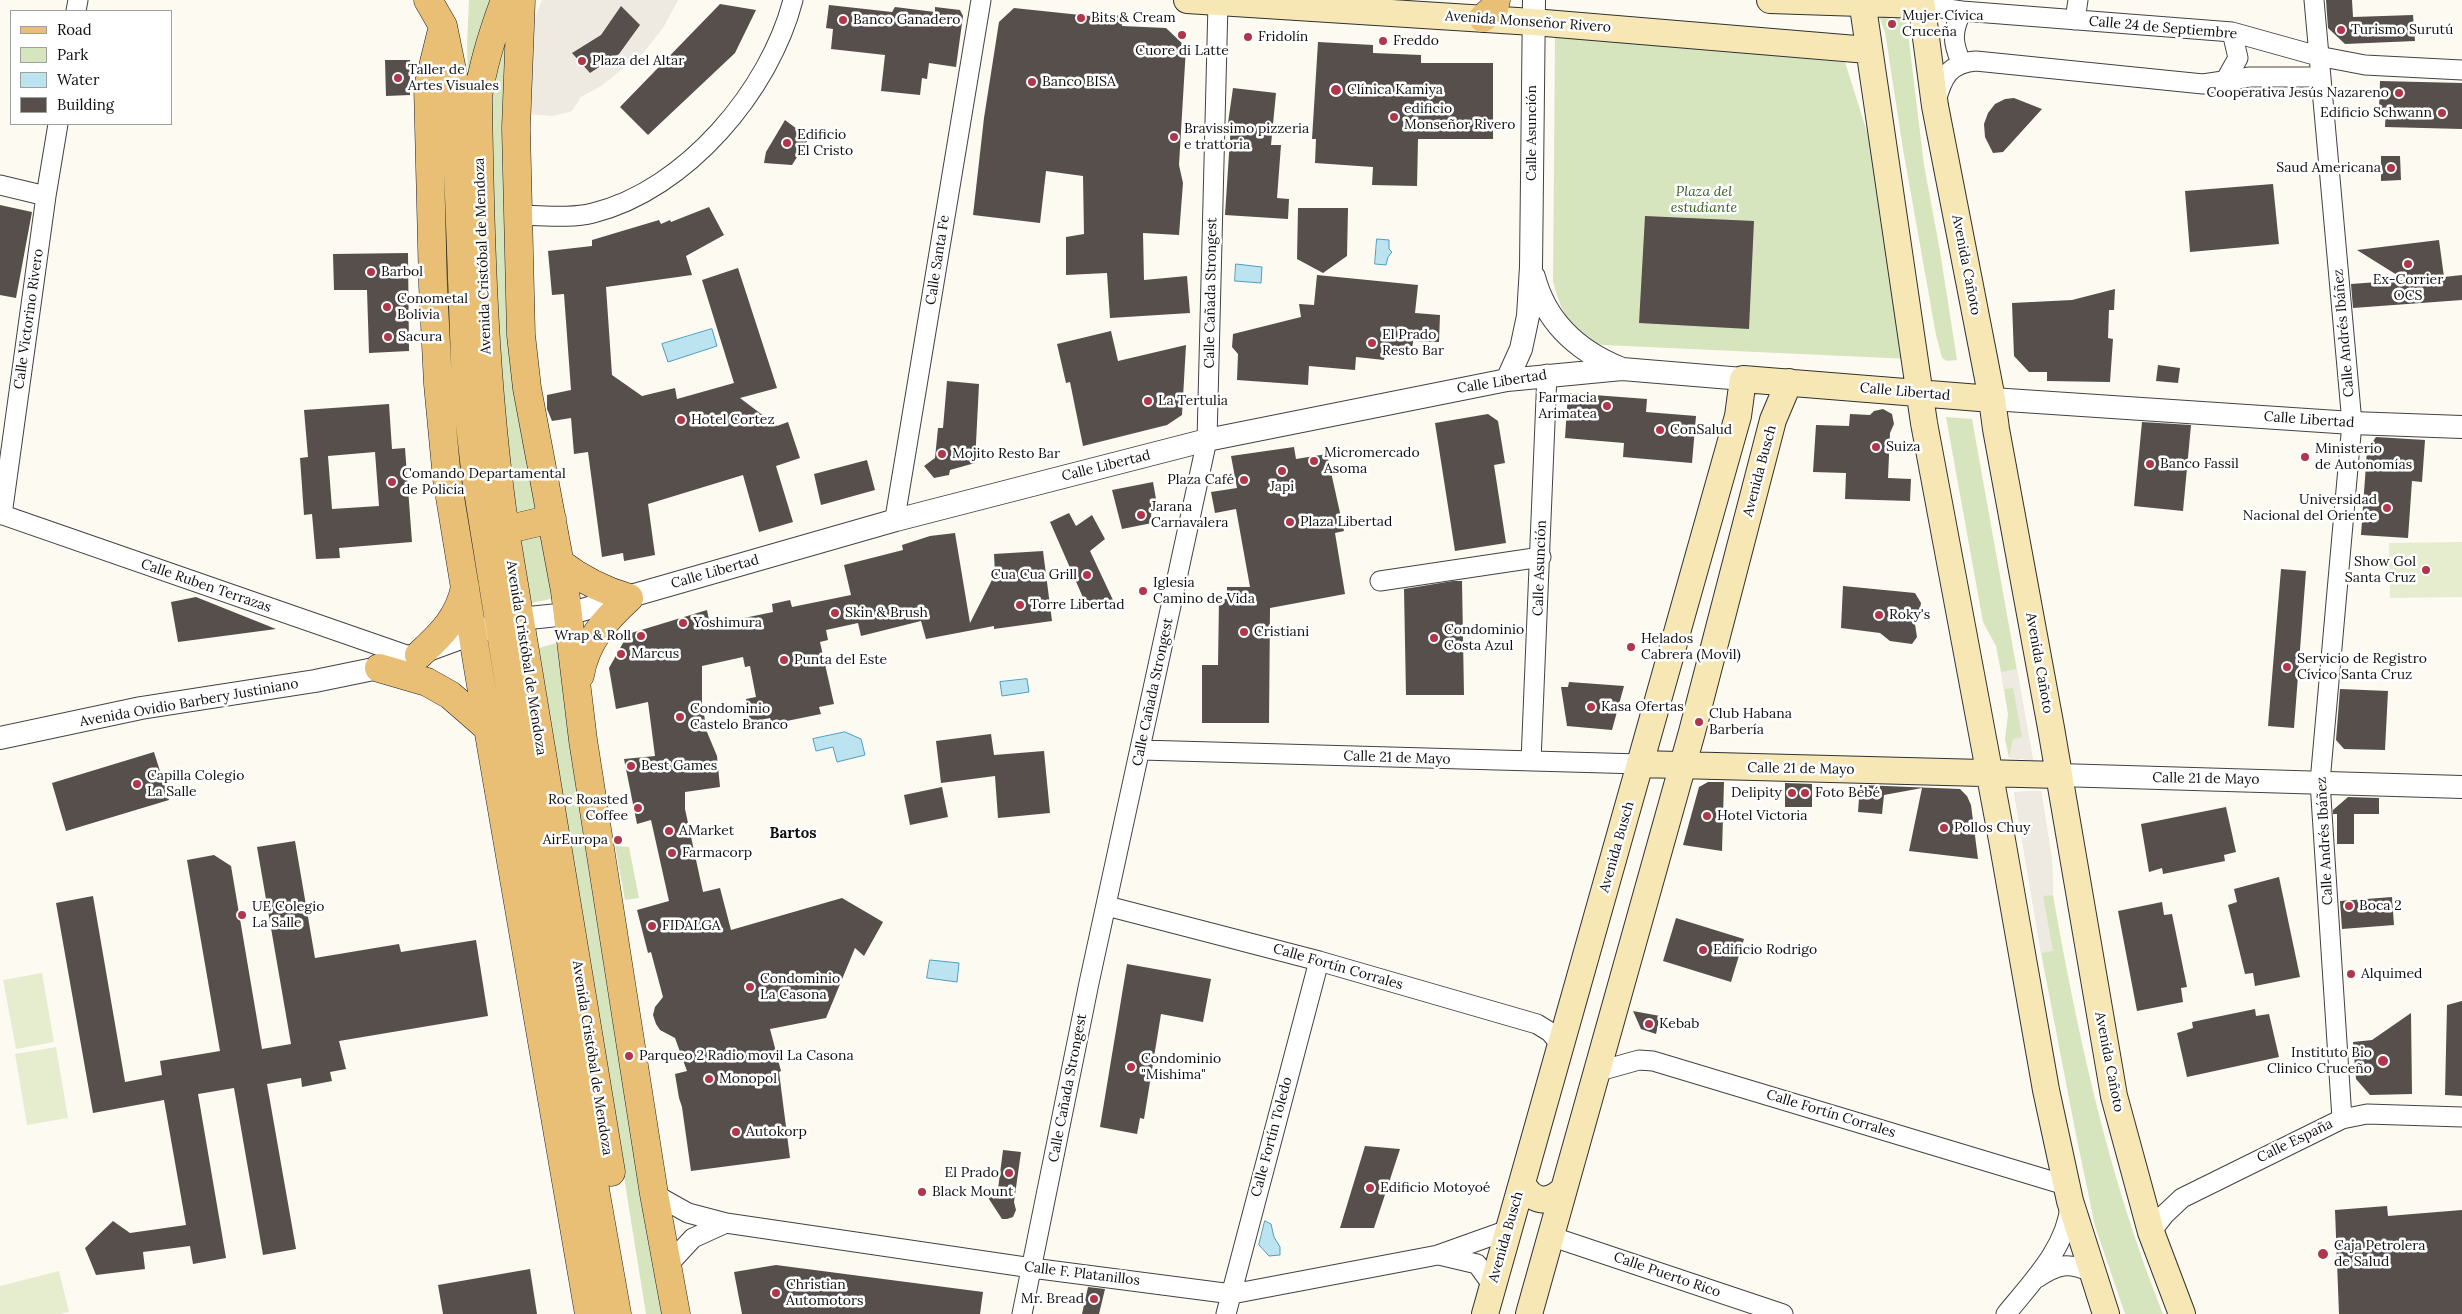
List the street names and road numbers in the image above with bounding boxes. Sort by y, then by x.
street label: Avenida Monseñor Rivero [1445,8,1611,36]
street label: Calle 24 de Septiembre [2088,13,2238,43]
street label: Calle Asunción [1524,85,1540,181]
street label: Avenida Cristóbal de Mendoza [471,157,495,355]
street label: Avenida Cañoto [1948,213,1984,317]
street label: Calle Santa Fe [923,214,953,306]
street label: Calle Cañada Strongest [1201,217,1221,369]
street label: Calle Victorino Rivero [11,248,47,390]
street label: Calle Andrés Ibáñez [2330,268,2358,398]
street label: Calle Libertad [1456,367,1548,397]
street label: Calle Libertad [1859,380,1951,404]
street label: Calle Libertad [2263,408,2355,432]
street label: Avenida Busch [1740,423,1780,519]
street label: Calle Libertad [1060,447,1152,485]
street label: Calle Asunción [1530,520,1550,616]
street label: Calle Libertad [669,551,761,593]
street label: Calle Ruben Terrazas [139,556,273,616]
street label: Avenida Cristóbal de Mendoza [502,559,550,757]
street label: Avenida Cañoto [2022,611,2056,715]
street label: Calle Cañada Strongest [1129,616,1177,768]
street label: Avenida Ovidio Barbery Justiniano [78,675,300,731]
street label: Calle 21 de Mayo [1343,748,1451,768]
street label: Calle 21 de Mayo [1747,760,1855,778]
street label: Calle 21 de Mayo [2152,770,2260,788]
street label: Calle Andrés Ibáñez [2313,776,2337,906]
street label: Avenida Busch [1596,799,1638,895]
street label: Calle Fortín Corrales [1271,940,1405,994]
street label: Avenida Cristóbal de Mendoza [568,959,616,1157]
street label: Avenida Cañoto [2091,1010,2127,1114]
street label: Calle Cañada Strongest [1045,1012,1091,1164]
street label: Calle Fortín Toledo [1248,1075,1296,1199]
street label: Calle Fortín Corrales [1764,1086,1898,1142]
street label: Calle España [2254,1115,2336,1167]
street label: Avenida Busch [1485,1189,1527,1285]
street label: Calle Puerto Rico [1611,1249,1723,1301]
street label: Calle F. Platanillos [1023,1259,1141,1289]

